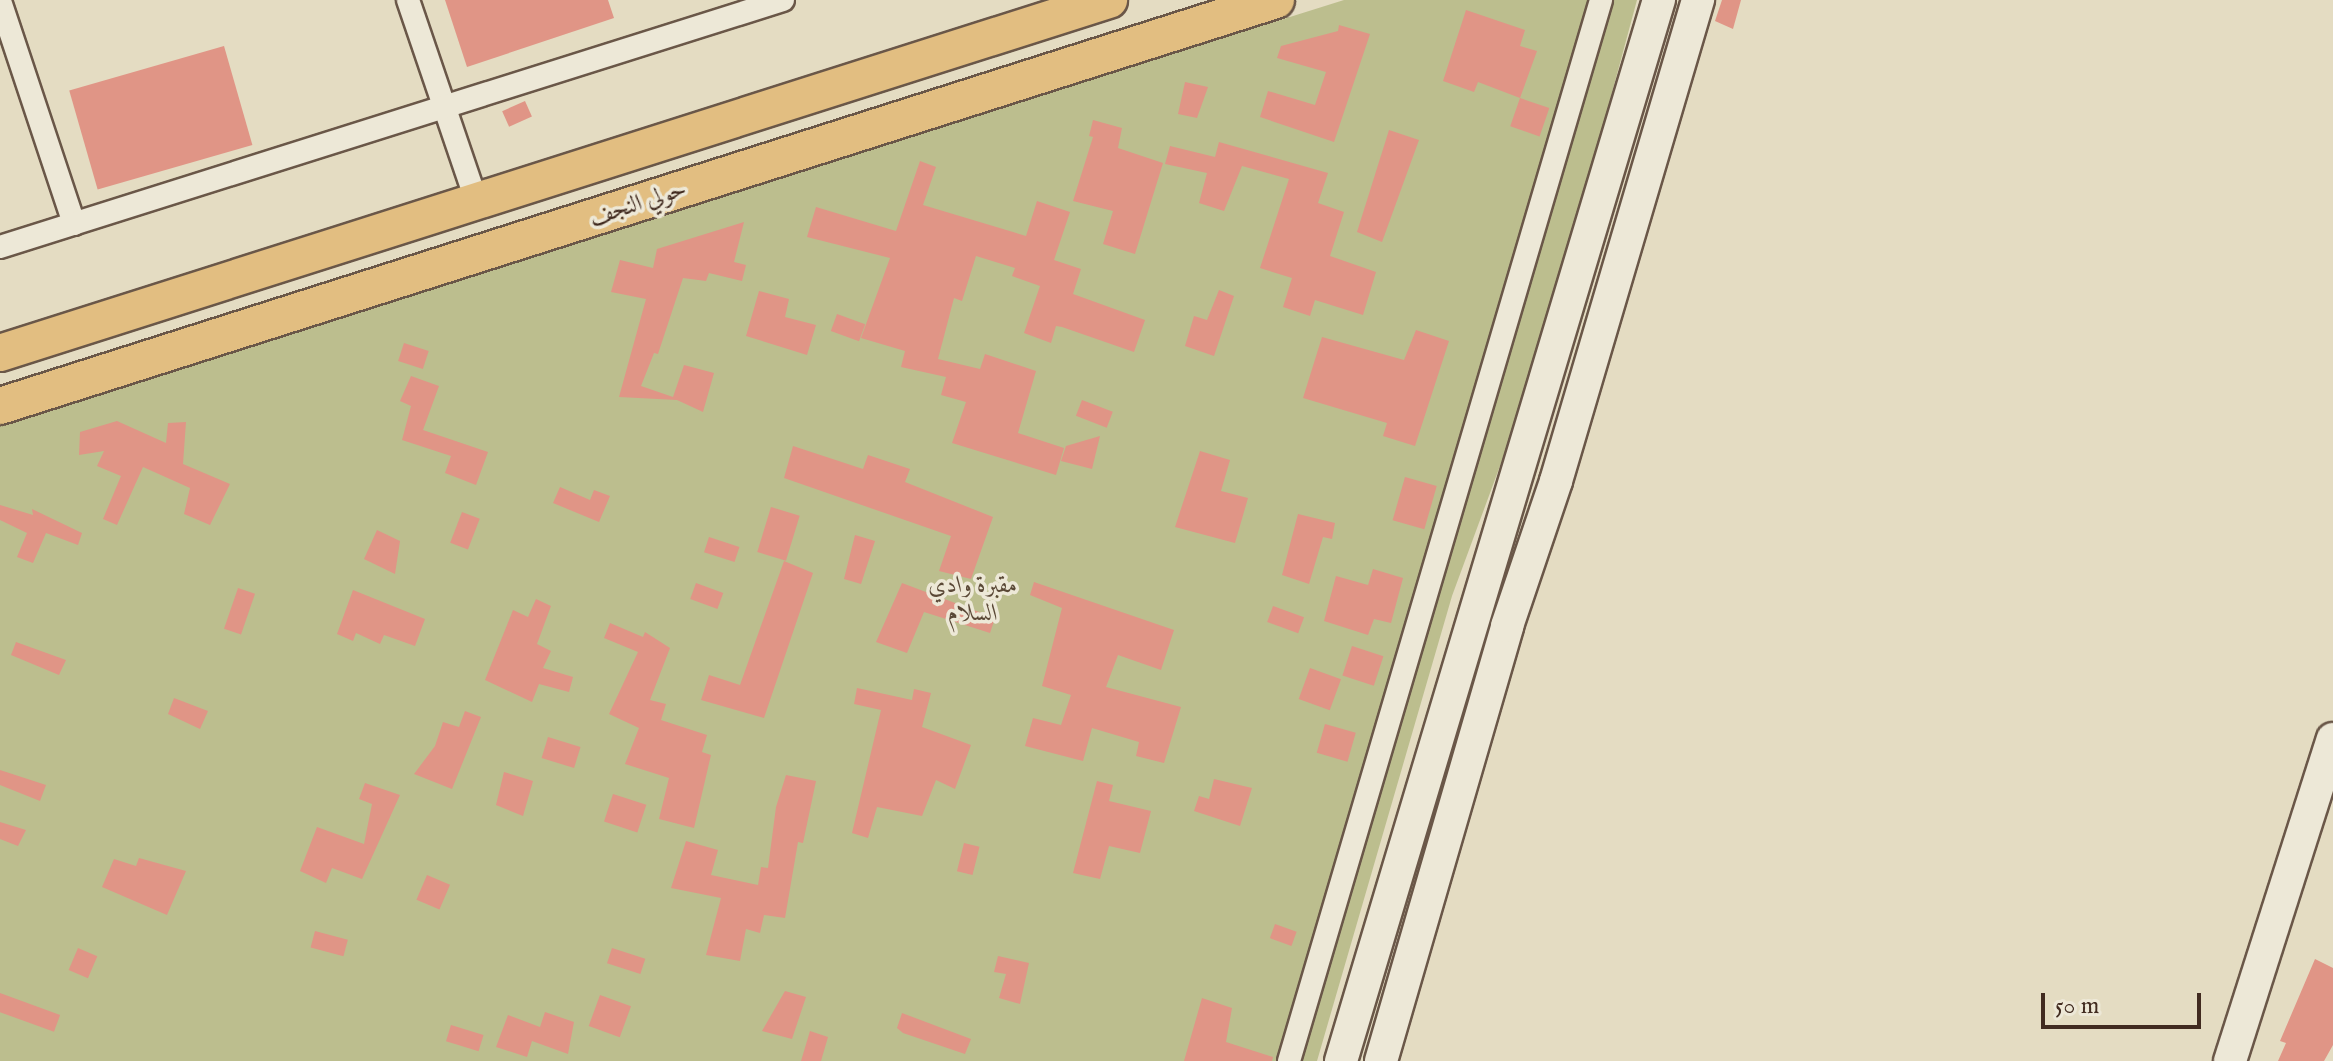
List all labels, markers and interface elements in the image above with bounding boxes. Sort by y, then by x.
street label: حولي النجف [586,175,690,233]
park label: مقبرة وادي السلام [928,572,1018,628]
scale bar [2045,977,2205,1027]
text: 50 m [2055,991,2099,1022]

